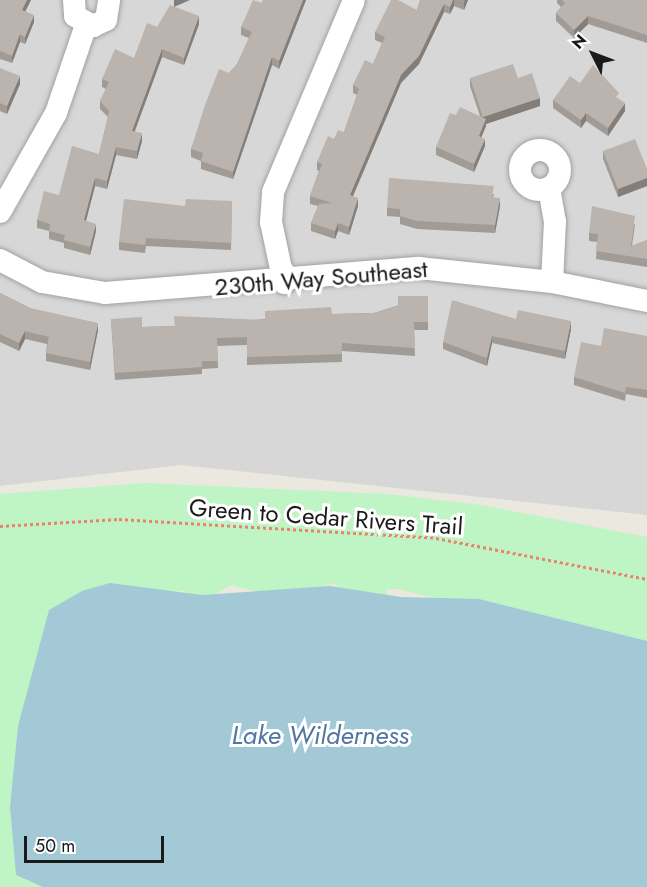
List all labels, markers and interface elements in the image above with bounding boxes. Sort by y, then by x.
north arrow [563,24,623,84]
text: N [566,29,592,54]
street label: 230th Way Southeast [213,254,429,302]
street label: Green to Cedar Rivers Trail [188,493,464,541]
water label: Lake Wilderness [231,720,409,752]
scale bar [27,824,166,862]
text: 50 m [35,833,75,859]

